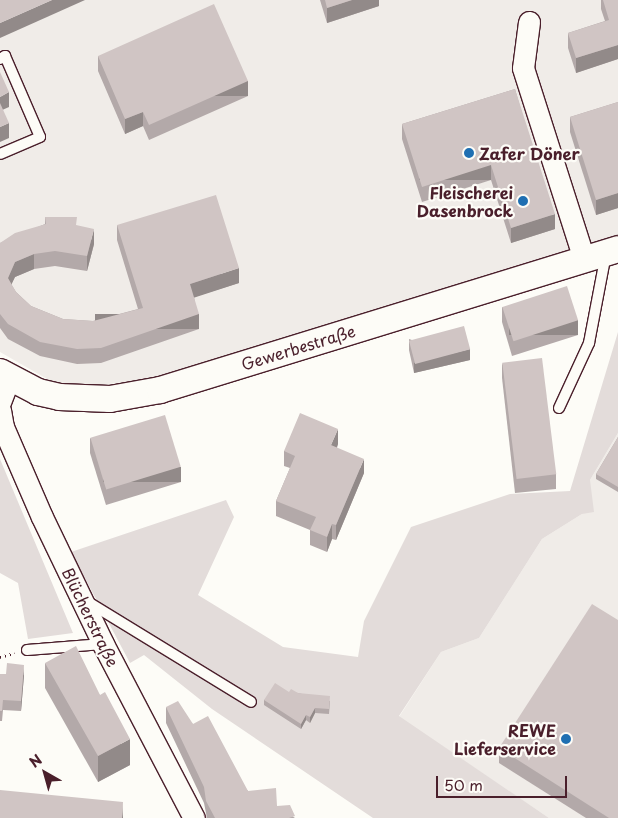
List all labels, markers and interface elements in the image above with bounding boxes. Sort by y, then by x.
place label: Zafer Döner [479,143,580,163]
marker: Zafer Döner [463,147,475,159]
place label: Fleischerei Dasenbrock [417,182,513,220]
marker: Fleischerei Dasenbrock [517,195,529,207]
street label: Gewerbestraße [239,321,357,373]
street label: Blücherstraße [59,564,123,670]
place label: REWE Lieferservice [454,720,556,758]
marker: REWE Lieferservice [560,733,572,745]
north arrow [20,748,70,798]
text: N [25,749,46,772]
scale bar [438,766,569,798]
text: 50 m [444,773,483,796]

